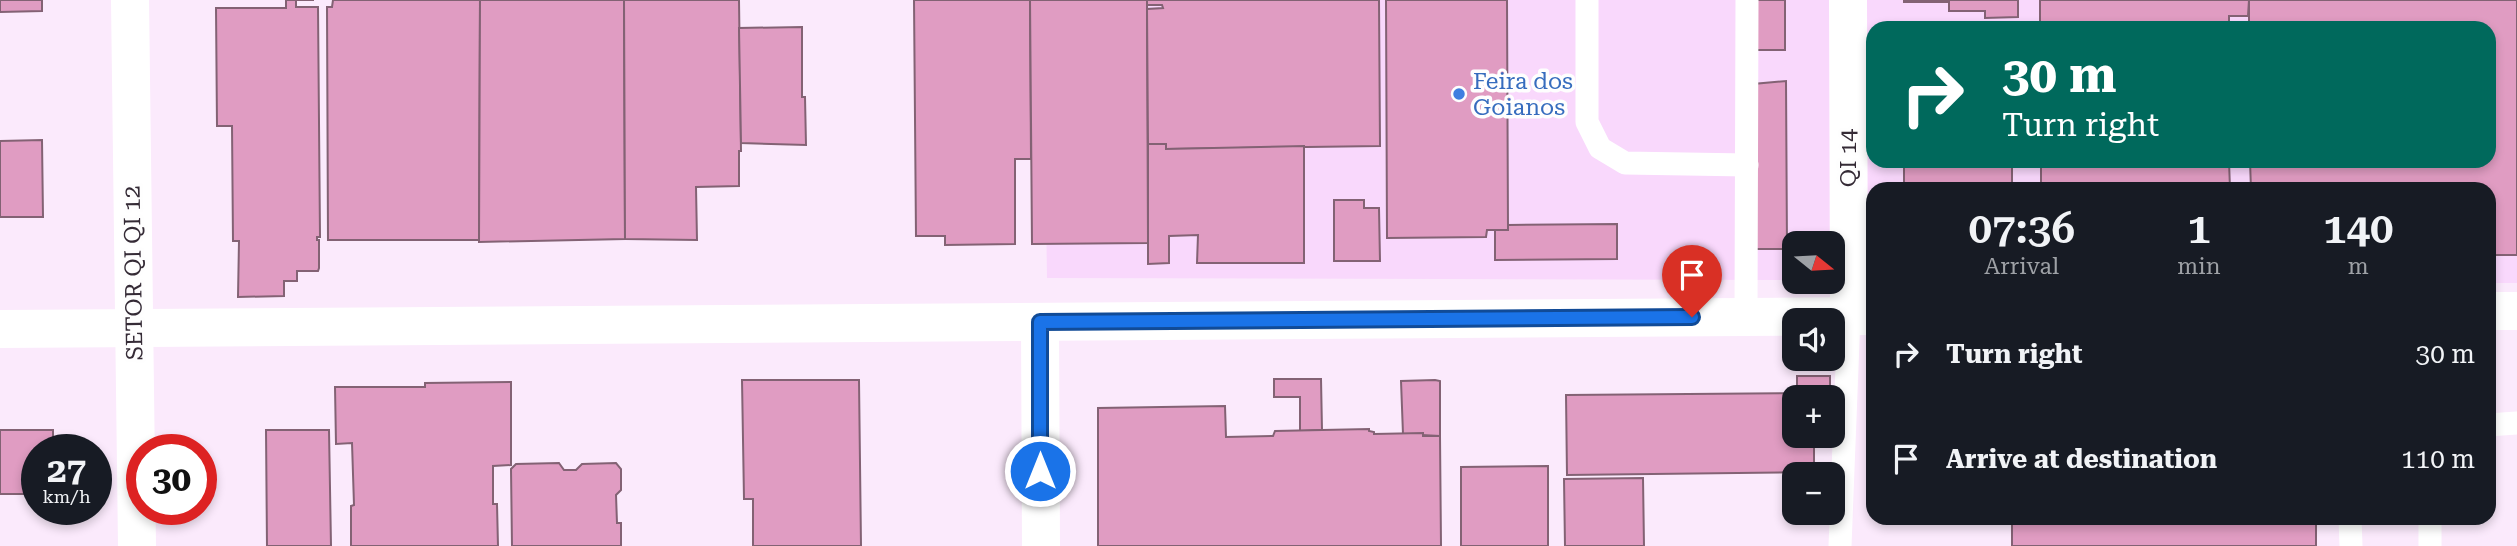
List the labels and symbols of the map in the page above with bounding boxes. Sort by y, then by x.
place label: Feira dos Goianos [1473,68,1573,121]
marker: Feira dos Goianos [1451,86,1467,102]
street label: QI 14 [1835,129,1862,187]
street label: SETOR QI QI 12 [118,185,149,361]
north arrow [1782,231,1844,294]
pin [1662,245,1722,317]
speed limit sign: 30 [126,434,217,525]
position arrow [1003,434,1077,508]

